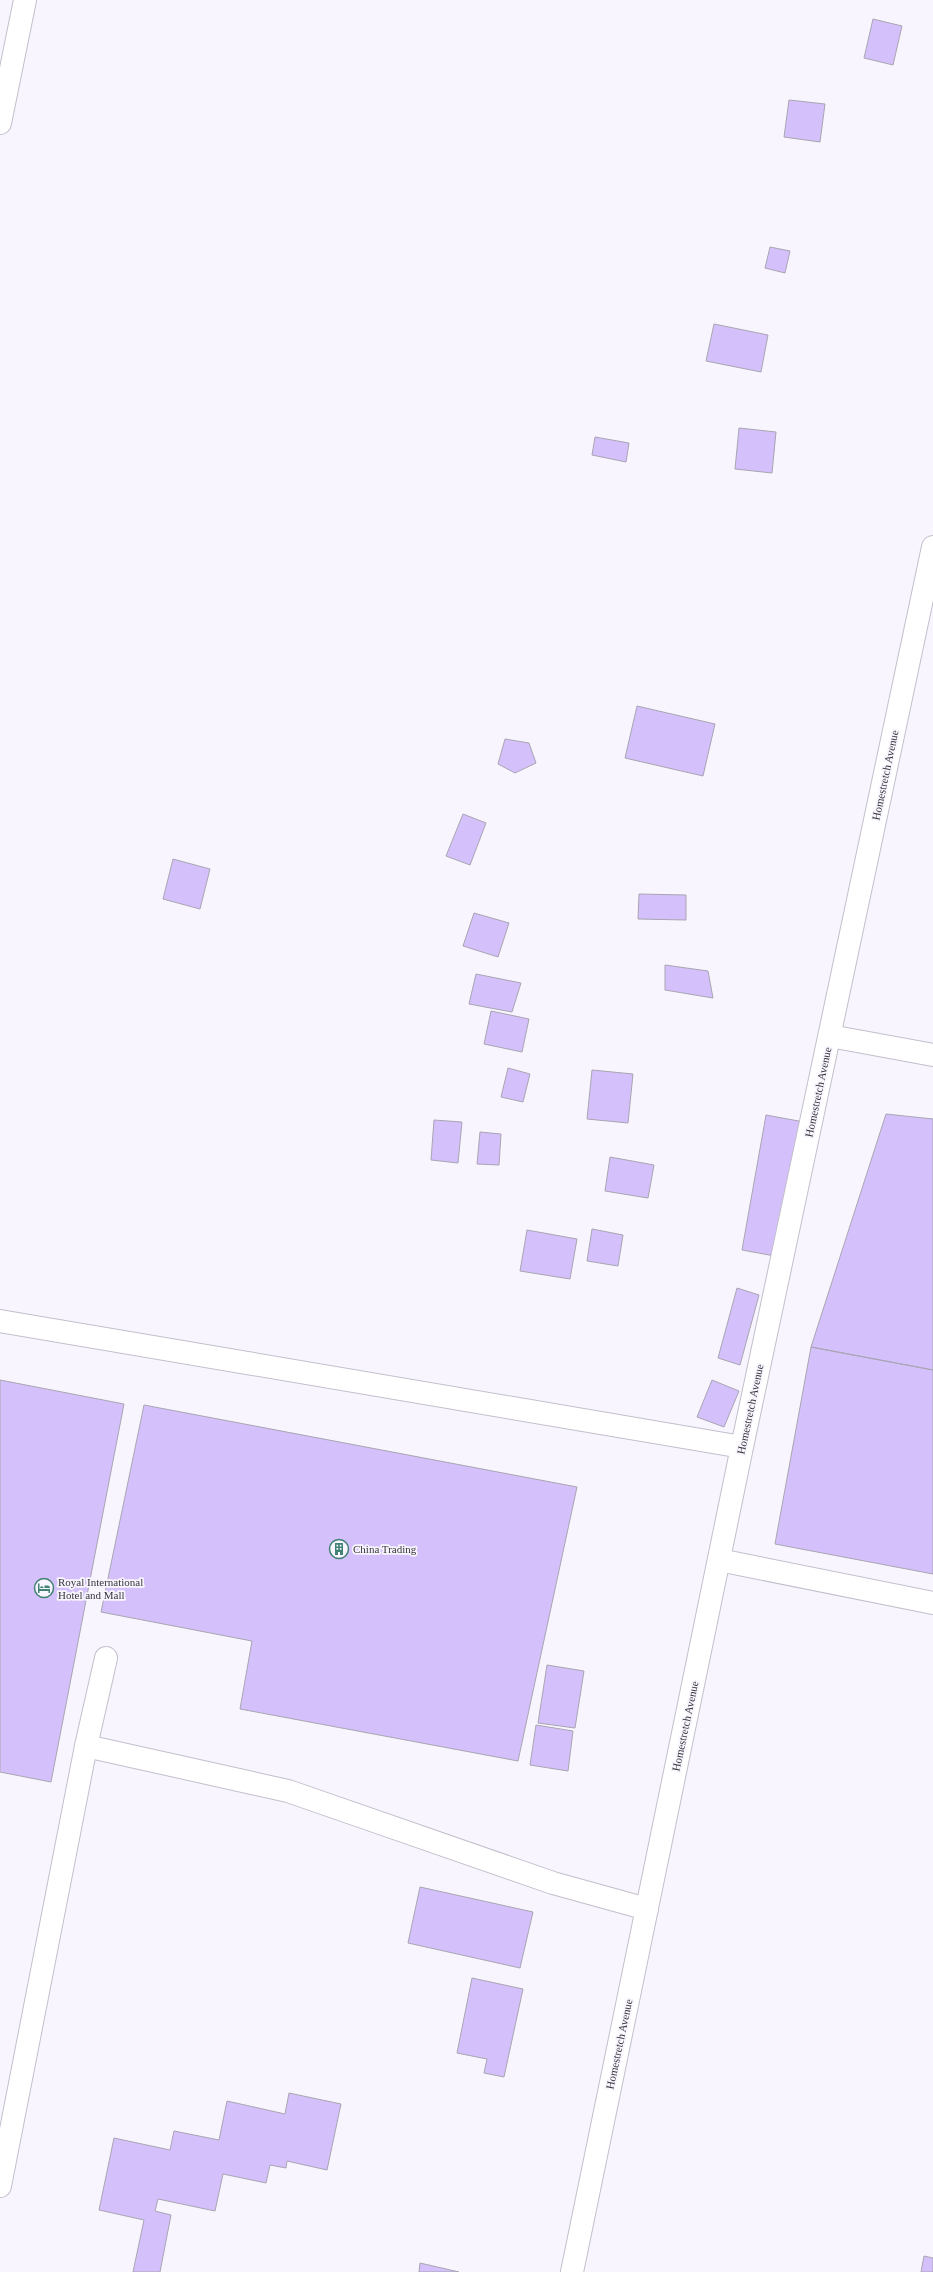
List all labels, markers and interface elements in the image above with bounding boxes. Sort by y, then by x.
street label: Homestretch Avenue [870,729,900,821]
street label: Homestretch Avenue [803,1046,833,1138]
street label: Homestretch Avenue [735,1363,765,1455]
building icon: China Trading [328,1538,350,1560]
place label: China Trading [353,1543,417,1555]
place label: Royal International Hotel and Mall [58,1576,143,1601]
hotel icon: Royal International Hotel and Mall [33,1577,55,1599]
street label: Homestretch Avenue [670,1680,700,1772]
street label: Homestretch Avenue [604,1998,634,2090]

